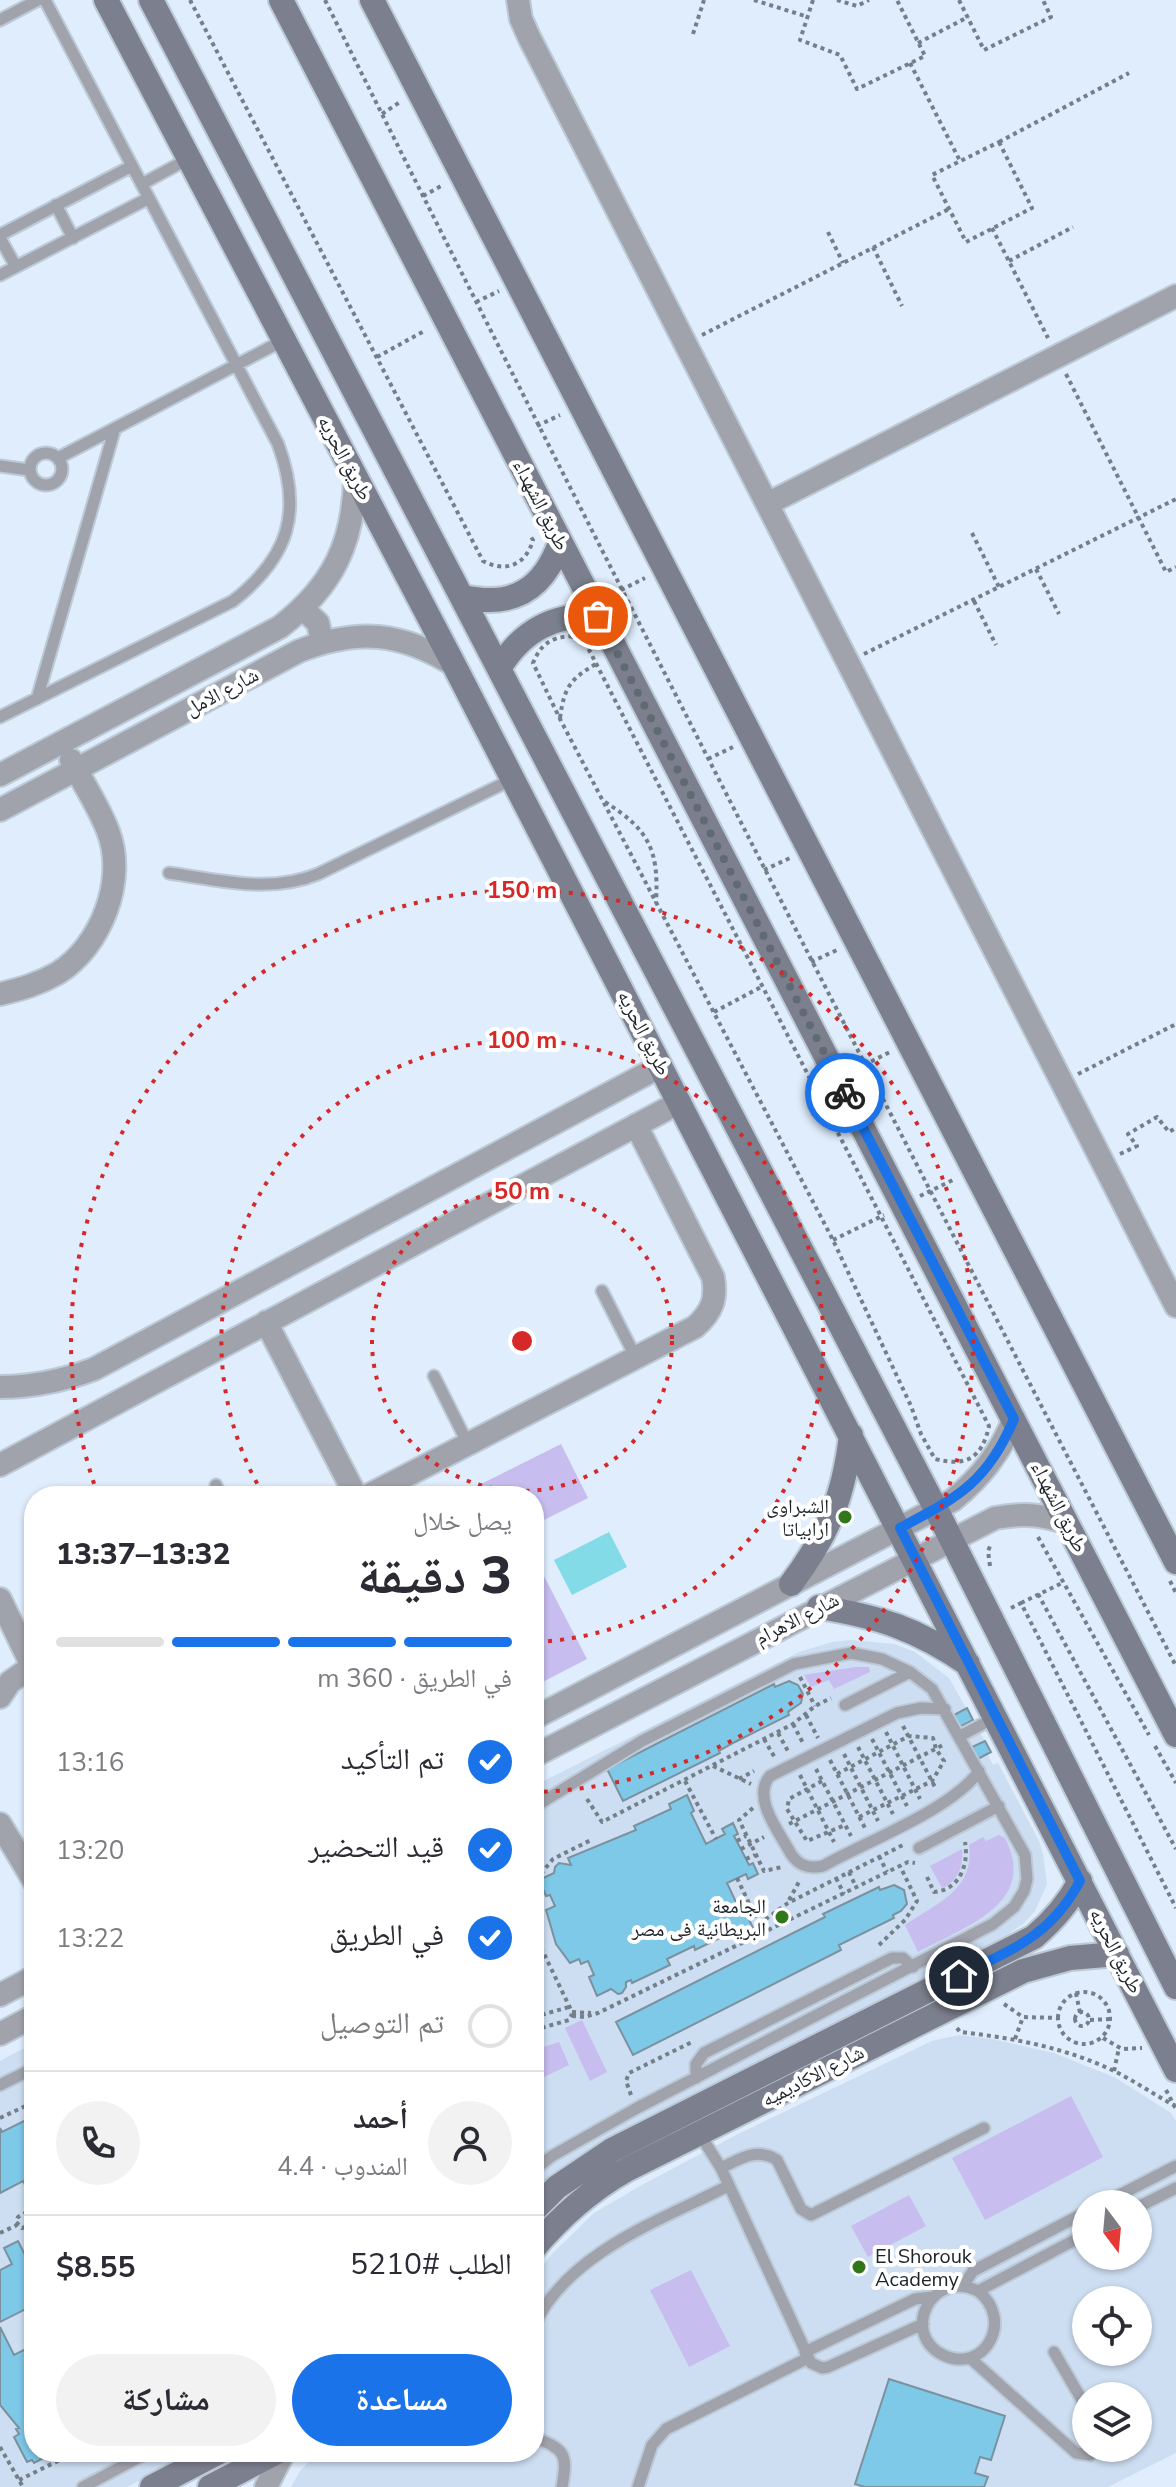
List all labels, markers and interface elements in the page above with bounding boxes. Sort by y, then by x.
street label: طريق الحريه [311,411,379,505]
street label: طريق الشهداء [507,455,575,555]
pin [564,582,632,650]
icon: bag [576,594,620,638]
street label: شارع الامل [181,661,263,723]
text: 150 m [487,874,557,906]
street label: طريق الحريه [611,986,677,1080]
text: 100 m [487,1024,557,1056]
courier [805,1053,885,1133]
icon: bike [823,1071,867,1115]
text: 50 m [494,1175,550,1207]
centre of rings [508,1327,536,1355]
street label: طريق الشهداء [1025,1457,1093,1557]
place label: الشبراوى ارابياتا [766,1493,829,1543]
text: يصل خلال [413,1504,512,1539]
marker: الشبراوى ارابياتا [836,1508,854,1526]
text: 13:32–13:37 [56,1534,231,1575]
text: 3 دقيقة [357,1540,512,1611]
street label: شارع الاهرام [750,1586,844,1652]
text: في الطريق · 360 m [317,1661,512,1696]
text: تم التأكيد [341,1739,444,1780]
icon: check [468,1740,512,1784]
text: 13:16 [56,1745,124,1780]
text: قيد التحضير [308,1827,444,1868]
icon: check [468,1828,512,1872]
text: 13:20 [56,1833,124,1868]
place label: الجامعة البريطانية فى مصر [631,1893,766,1943]
street label: طريق الحريه [1083,1904,1149,1998]
marker: الجامعة البريطانية فى مصر [773,1908,791,1926]
text: في الطريق [329,1915,444,1956]
icon: check [468,1916,512,1960]
text: 13:22 [56,1921,124,1956]
pin [925,1942,993,2010]
icon: home [937,1954,981,1998]
text: تم التوصيل [320,2003,444,2044]
street label: شارع الاكاديميه [757,2039,869,2113]
text: أحمد [353,2098,408,2139]
button: phone [56,2101,140,2185]
button: person [428,2101,512,2185]
text: المندوب · 4.4 [277,2149,408,2184]
north arrow [1072,2190,1152,2270]
map controls [1072,2190,1152,2462]
place label: El Shorouk Academy [875,2243,973,2293]
text: الطلب #5210 [350,2244,512,2285]
text: $8.55 [56,2247,135,2288]
marker: El Shorouk Academy [850,2258,868,2276]
button: locate [1072,2286,1152,2366]
button: مشاركة [56,2354,276,2446]
button: مساعدة [292,2354,512,2446]
button: layers [1072,2382,1152,2462]

